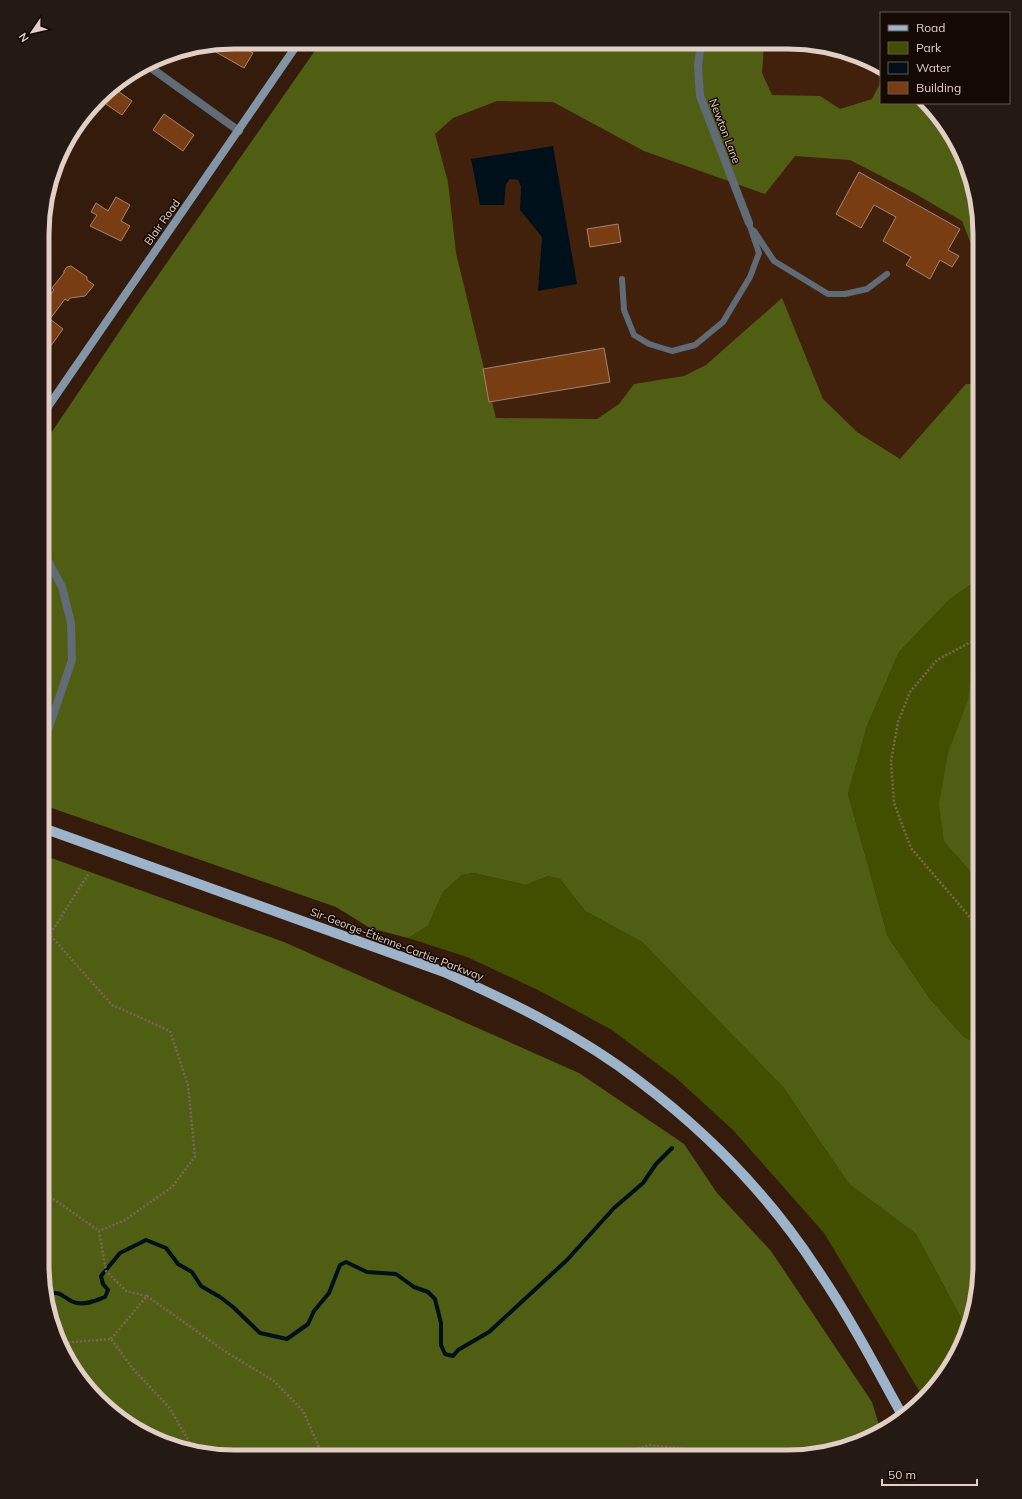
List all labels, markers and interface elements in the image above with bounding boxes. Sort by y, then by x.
north arrow [12,12,52,52]
legend [880,12,1010,104]
text: Road [916,20,945,35]
text: N [16,30,32,45]
text: Park [916,40,942,55]
text: Water [916,60,952,75]
text: Building [916,80,961,95]
street label: Newton Lane [706,97,744,165]
street label: Blair Road [141,196,183,248]
street label: Sir-George-Étienne-Cartier Parkway [308,904,486,984]
scale bar [882,1461,977,1487]
text: 50 m [888,1467,916,1482]

